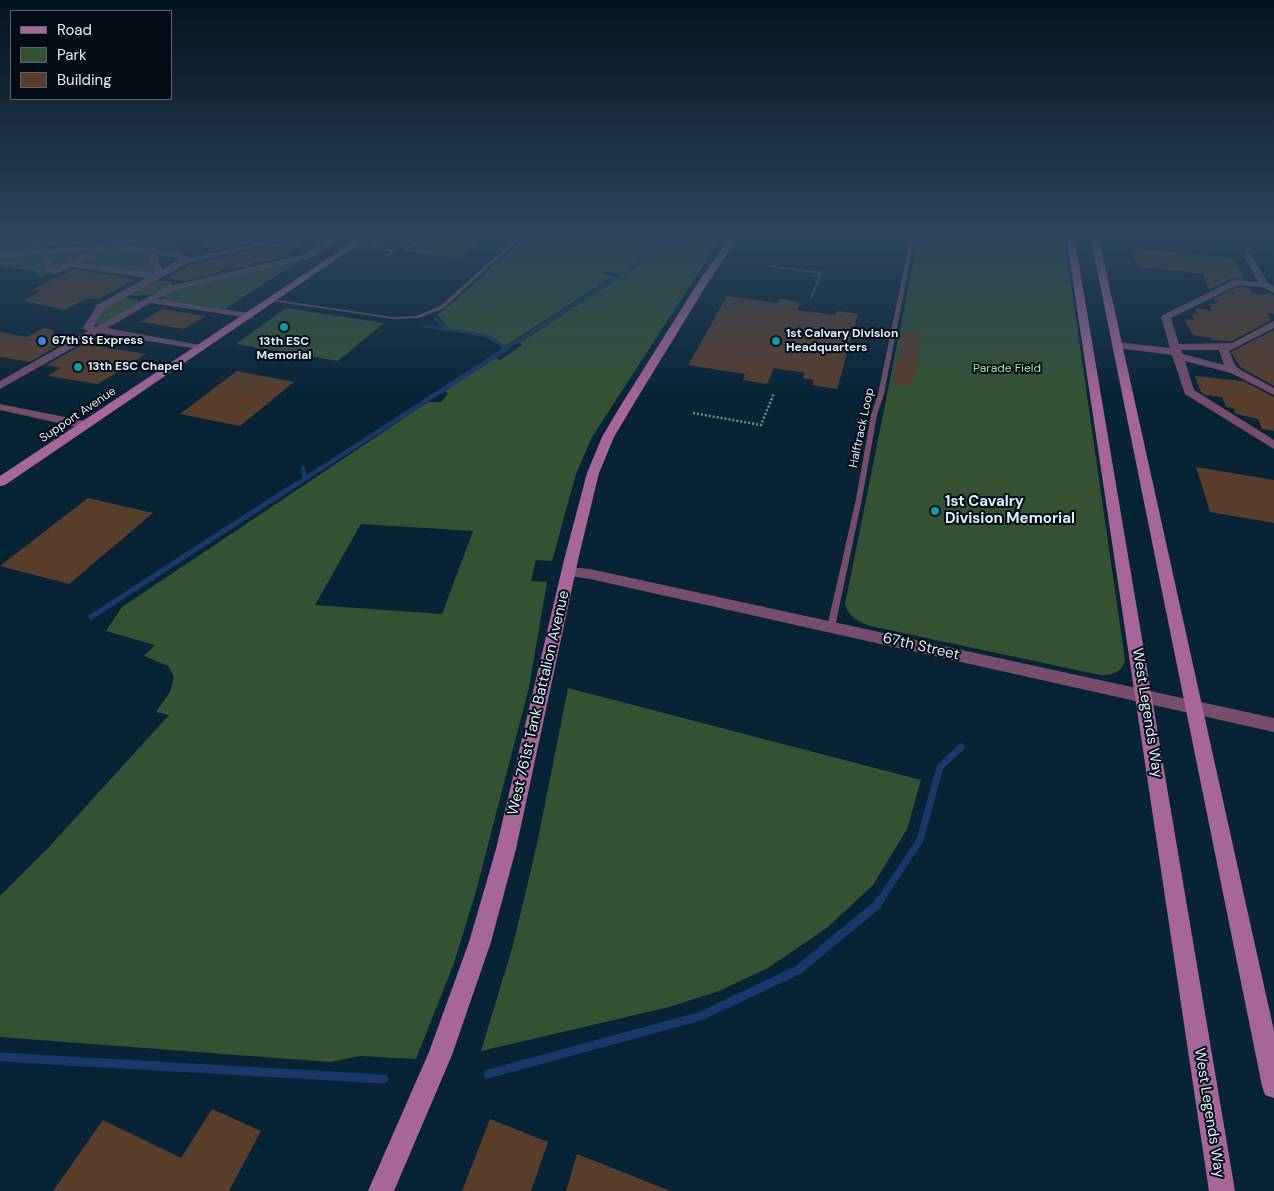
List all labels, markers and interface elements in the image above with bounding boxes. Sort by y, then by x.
legend [10,10,172,100]
text: Road [57,20,92,40]
text: Park [57,45,87,65]
text: Building [57,70,112,90]
marker: 13th ESC Memorial [278,321,290,333]
place label: 1st Calvary Division Headquarters [786,327,898,355]
place label: 67th St Express [52,334,143,348]
marker: 67th St Express [36,335,48,347]
place label: 13th ESC Memorial [257,335,311,363]
marker: 1st Calvary Division Headquarters [770,335,782,347]
place label: 13th ESC Chapel [88,360,183,374]
marker: 13th ESC Chapel [72,361,84,373]
park label: Parade Field [973,362,1041,376]
street label: Support Avenue [37,384,119,446]
street label: Halftrack Loop [847,387,877,469]
place label: 1st Cavalry Division Memorial [945,493,1075,528]
marker: 1st Cavalry Division Memorial [929,505,941,517]
street label: West 761st Tank Battalion Avenue [504,589,574,817]
street label: 67th Street [881,629,961,665]
street label: West Legends Way [1128,647,1166,779]
street label: West Legends Way [1190,1047,1228,1179]

